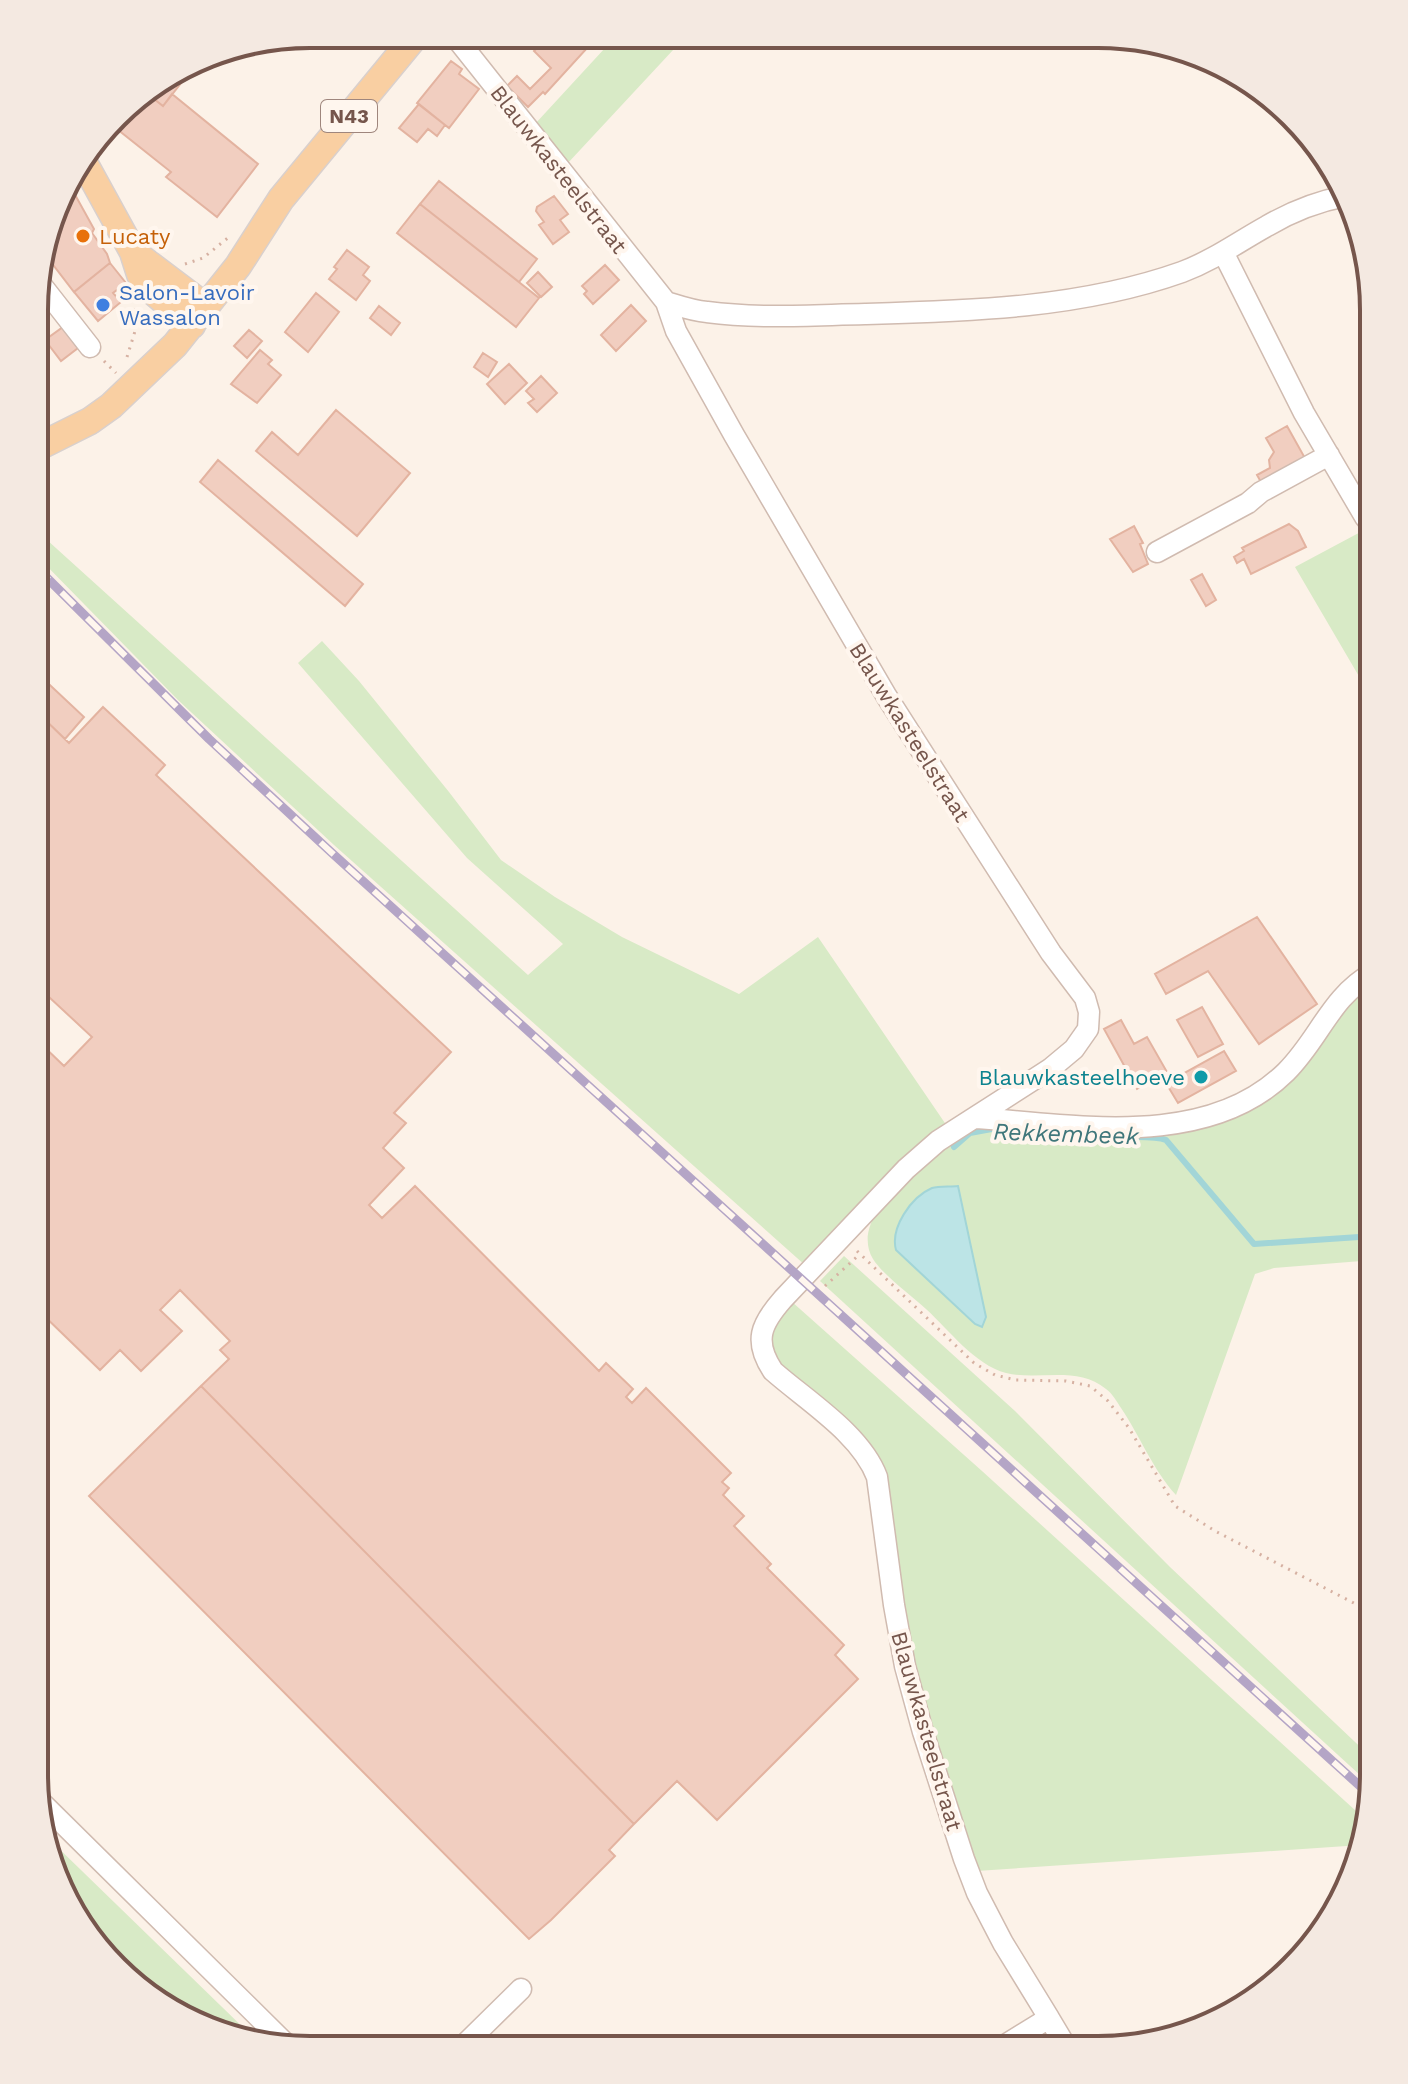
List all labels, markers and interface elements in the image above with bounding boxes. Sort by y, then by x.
street label: Blauwkasteelstraat [485,80,632,258]
road number: N43 [321,100,377,132]
place label: Lucaty [99,224,171,249]
marker: Lucaty [74,227,92,245]
place label: Salon-Lavoir Wassalon [119,280,255,330]
marker: Salon-Lavoir Wassalon [94,296,112,314]
street label: Blauwkasteelstraat [844,638,975,826]
place label: Blauwkasteelhoeve [979,1065,1185,1090]
marker: Blauwkasteelhoeve [1192,1068,1210,1086]
water label: Rekkembeek [993,1117,1140,1151]
street label: Blauwkasteelstraat [886,1629,967,1834]

